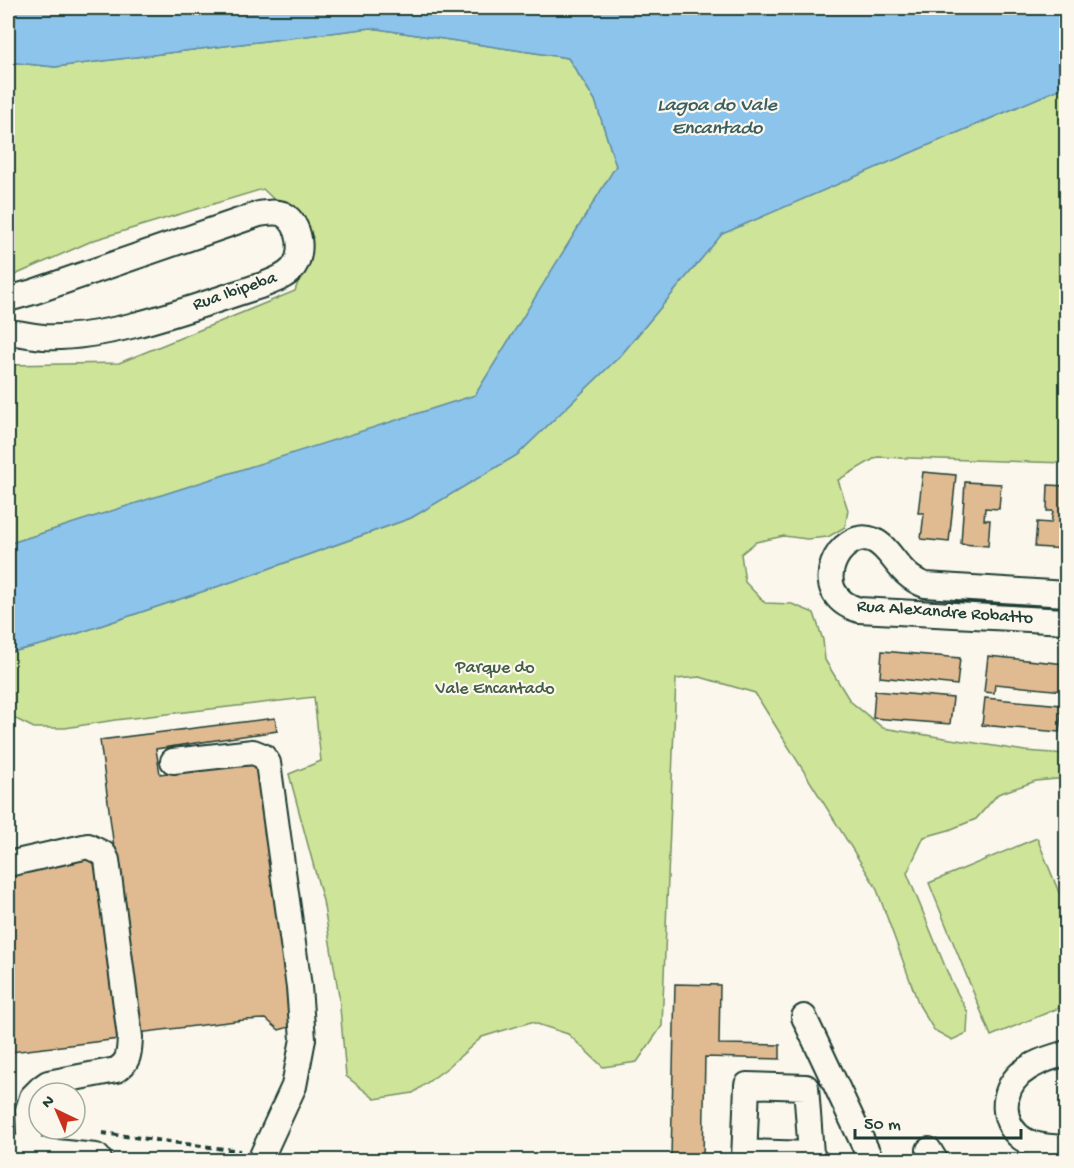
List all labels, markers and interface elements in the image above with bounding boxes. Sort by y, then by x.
water label: Lagoa do Vale Encantado [657,95,778,141]
street label: Rua Ibipeba [190,268,281,316]
street label: Rua Alexandre Robatto [856,596,1034,630]
park label: Parque do Vale Encantado [434,658,555,700]
north arrow [27,1081,87,1141]
text: N [39,1092,60,1113]
scale bar [855,1102,1022,1140]
text: 50 m [864,1115,901,1136]

